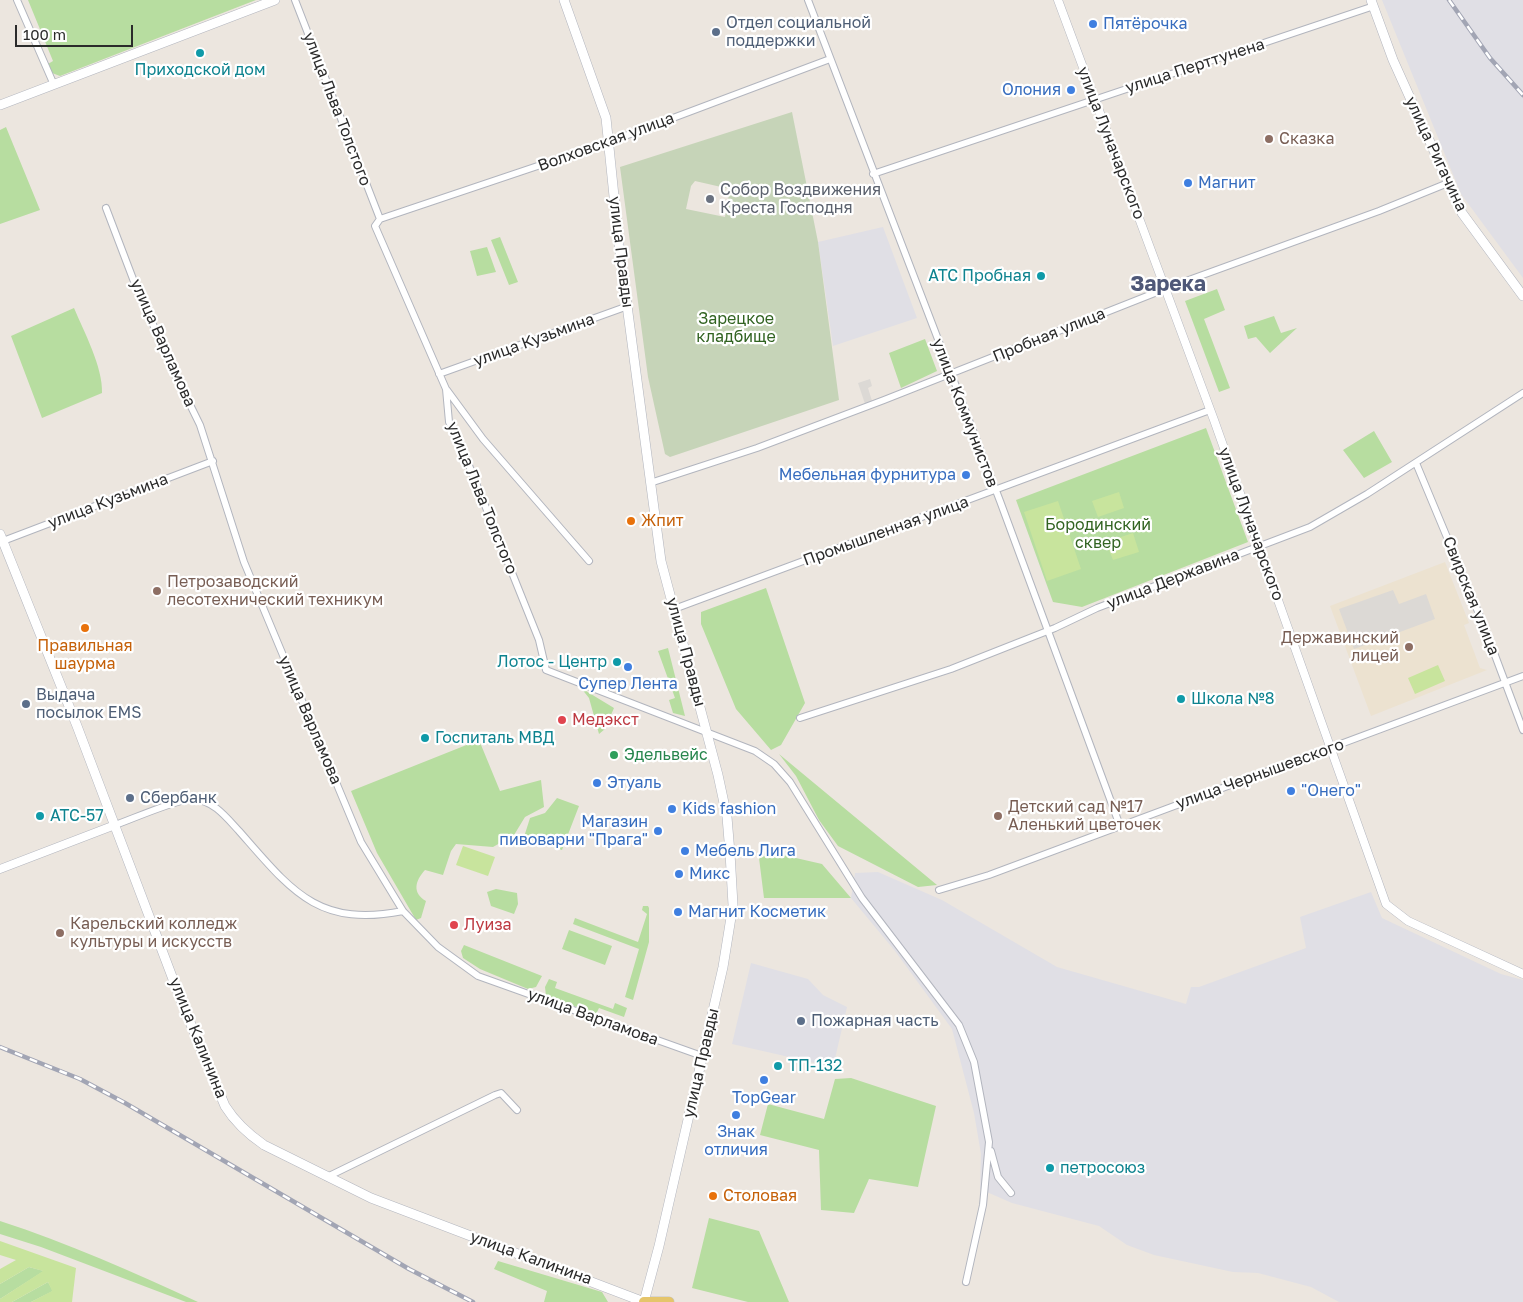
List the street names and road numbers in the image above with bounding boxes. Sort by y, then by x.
street label: улица Льва Толстого [299,30,375,188]
street label: улица Перттунена [1123,34,1267,98]
street label: улица Луначарского [1073,64,1149,222]
street label: улица Ригачина [1401,93,1471,215]
street label: Волховская улица [535,108,677,176]
street label: улица Правды [605,195,637,309]
street label: улица Варламова [126,276,200,410]
street label: Пробная улица [990,304,1108,366]
street label: улица Кузьмина [471,309,597,371]
street label: улица Коммунистов [928,336,1002,490]
street label: улица Льва Толстого [443,419,521,577]
street label: улица Луначарского [1214,445,1288,603]
street label: улица Кузьмина [45,469,171,533]
street label: Промышленная улица [801,492,971,570]
street label: Свирская улица [1438,534,1504,658]
street label: улица Державина [1104,545,1242,613]
street label: улица Правды [662,595,710,709]
street label: улица Варламова [274,653,346,787]
street label: улица Чернышевского [1173,735,1347,813]
street label: улица Калинина [165,975,231,1101]
street label: улица Варламова [525,984,661,1050]
street label: улица Правды [679,1006,723,1120]
street label: улица Калинина [467,1227,595,1289]

